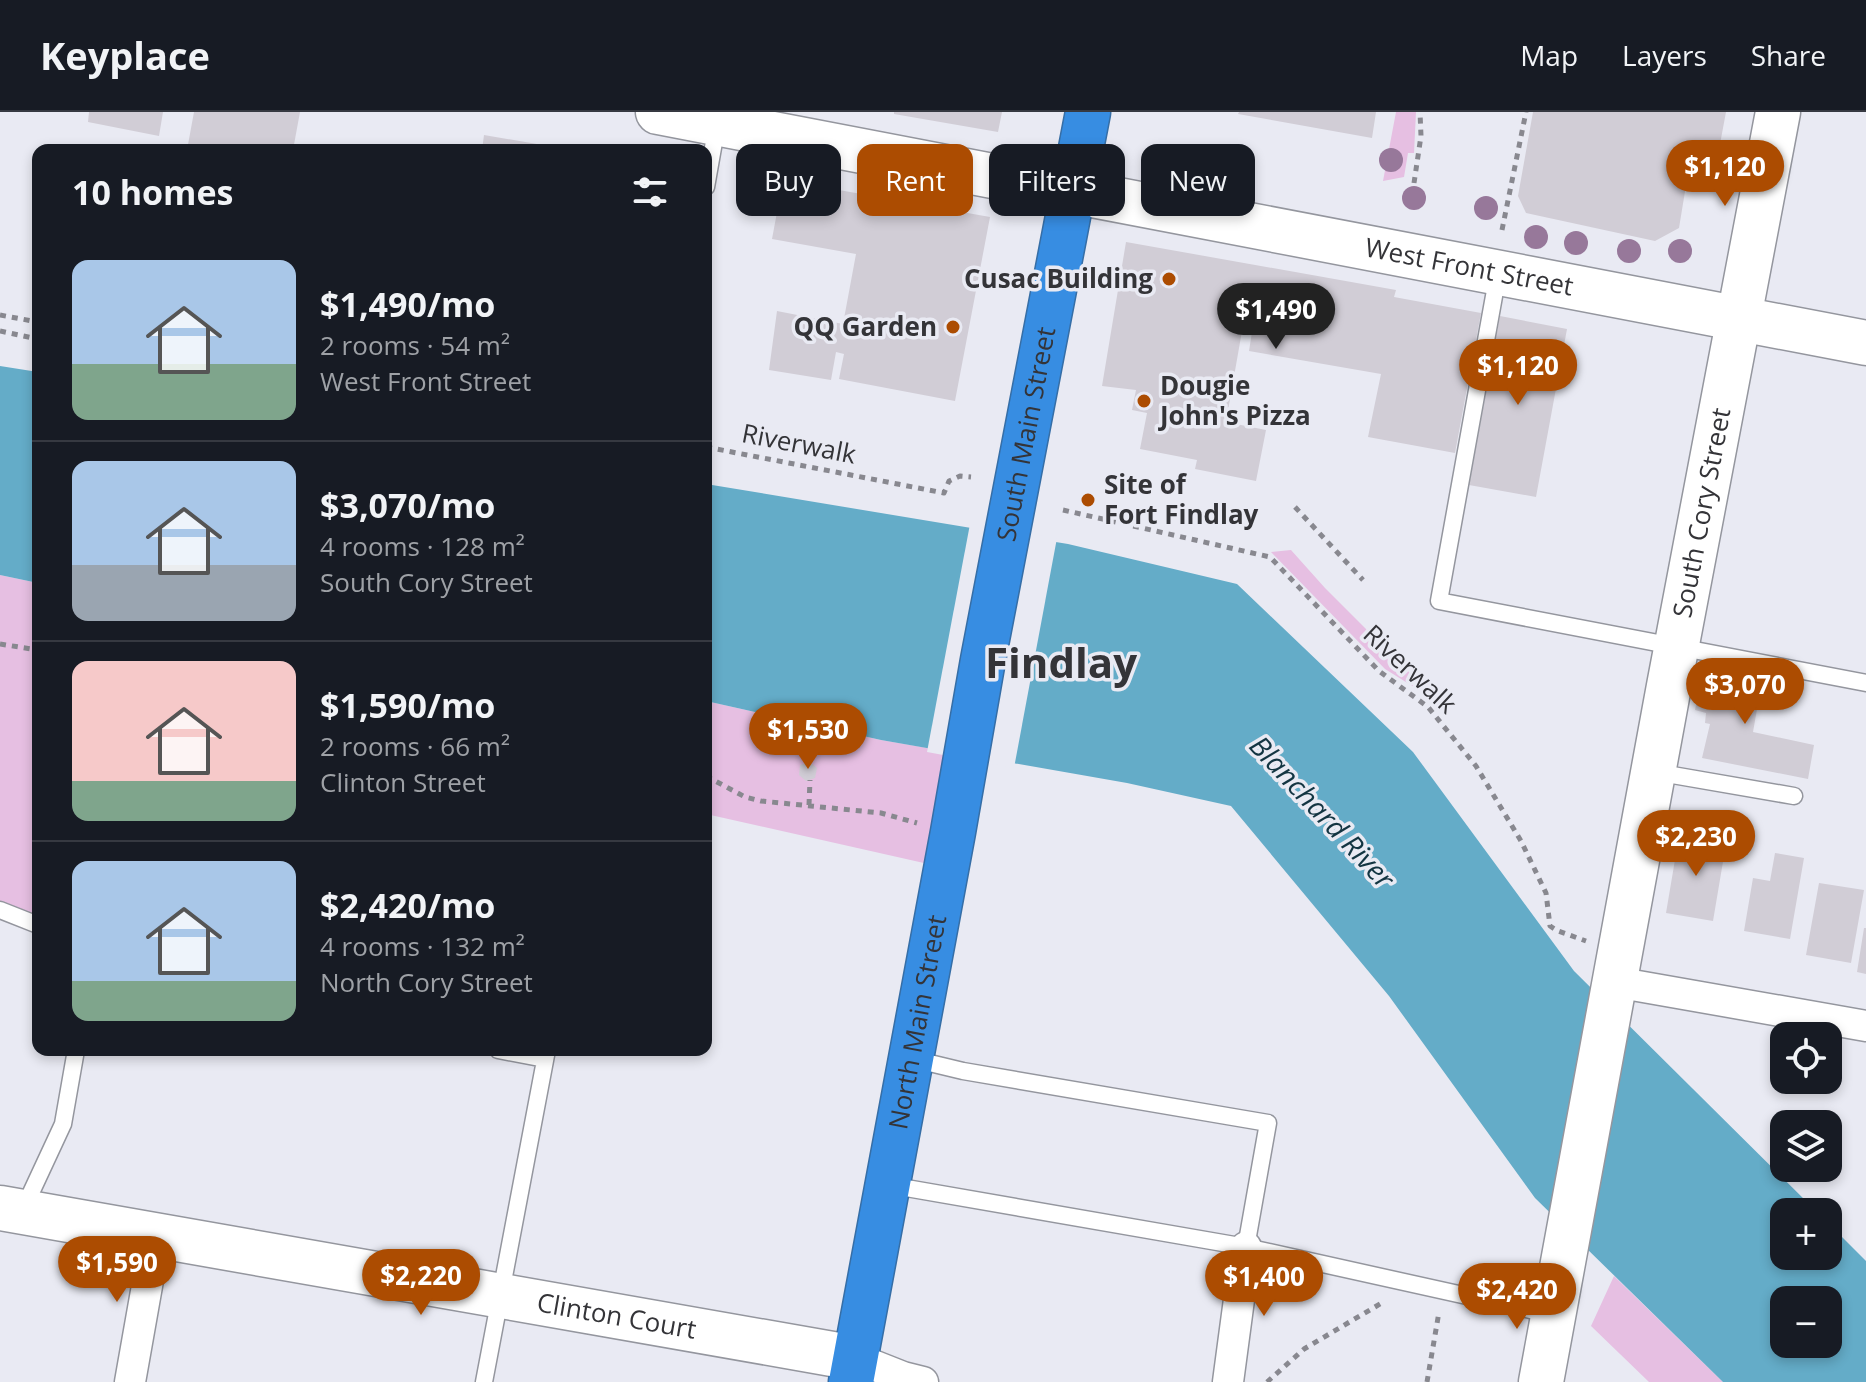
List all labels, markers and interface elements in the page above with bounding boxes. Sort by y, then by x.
text: Keyplace [40,29,210,81]
text: Map [1520,36,1578,74]
text: Layers [1622,36,1707,74]
text: Share [1751,36,1826,74]
pin: $1,120 [1660,140,1790,208]
chip: Buy [736,144,841,216]
chip: Rent [857,144,973,216]
chip: Filters [989,144,1125,216]
chip: New [1141,144,1255,216]
text: $1,120 [1684,148,1766,184]
text: 10 homes [72,169,233,215]
icon: filters [628,170,672,214]
street label: West Front Street [1362,229,1577,304]
place label: Cusac Building [964,260,1153,296]
marker: Cusac Building [1160,270,1178,288]
text: $1,490/mo [320,281,495,327]
pin: $1,490 [1211,283,1341,351]
text: $1,490 [1235,291,1317,327]
icon: home [136,292,232,388]
place label: QQ Garden [794,308,937,344]
marker: QQ Garden [944,318,962,336]
street label: South Main Street [987,324,1063,544]
text: 2 rooms · 54 m² [320,327,510,363]
pin: $1,120 [1453,339,1583,407]
text: $1,120 [1477,347,1559,383]
text: West Front Street [320,363,531,399]
place label: Dougie John's Pizza [1158,367,1311,433]
marker: Dougie John's Pizza [1135,392,1153,410]
street label: South Cory Street [1663,405,1738,621]
street label: Riverwalk [739,414,860,472]
place label: Site of Fort Findlay [1104,466,1259,532]
text: $3,070/mo [320,482,495,528]
marker: Site of Fort Findlay [1079,491,1097,509]
icon: home [136,493,232,589]
text: 4 rooms · 128 m² [320,528,525,564]
text: South Cory Street [320,564,533,600]
street label: Riverwalk [1356,616,1465,721]
district label: Findlay [985,633,1137,690]
pin: $3,070 [1680,658,1810,726]
text: $3,070 [1704,666,1786,702]
text: $1,590/mo [320,682,495,728]
icon: home [136,693,232,789]
pin: $1,530 [743,703,873,771]
text: $1,530 [767,711,849,747]
water label: Blanchard River [1242,727,1404,897]
text: 2 rooms · 66 m² [320,728,510,764]
text: Clinton Street [320,764,486,800]
pin: $2,230 [1631,810,1761,878]
text: $2,230 [1655,818,1737,854]
text: $2,420/mo [320,882,495,928]
icon: home [136,893,232,989]
street label: North Main Street [879,912,954,1132]
text: 4 rooms · 132 m² [320,928,525,964]
text: North Cory Street [320,964,533,1000]
map controls [1770,1022,1842,1358]
button: locate [1770,1022,1842,1094]
button: layers [1770,1110,1842,1182]
button: + [1770,1198,1842,1270]
pin: $1,590 [52,1236,182,1304]
text: $1,590 [76,1244,158,1280]
pin: $2,220 [356,1249,486,1317]
pin: $1,400 [1199,1250,1329,1318]
text: $2,220 [380,1257,462,1293]
text: $1,400 [1223,1258,1305,1294]
pin: $2,420 [1452,1263,1582,1331]
text: $2,420 [1476,1271,1558,1307]
street label: Clinton Court [534,1284,699,1347]
button: − [1770,1286,1842,1358]

